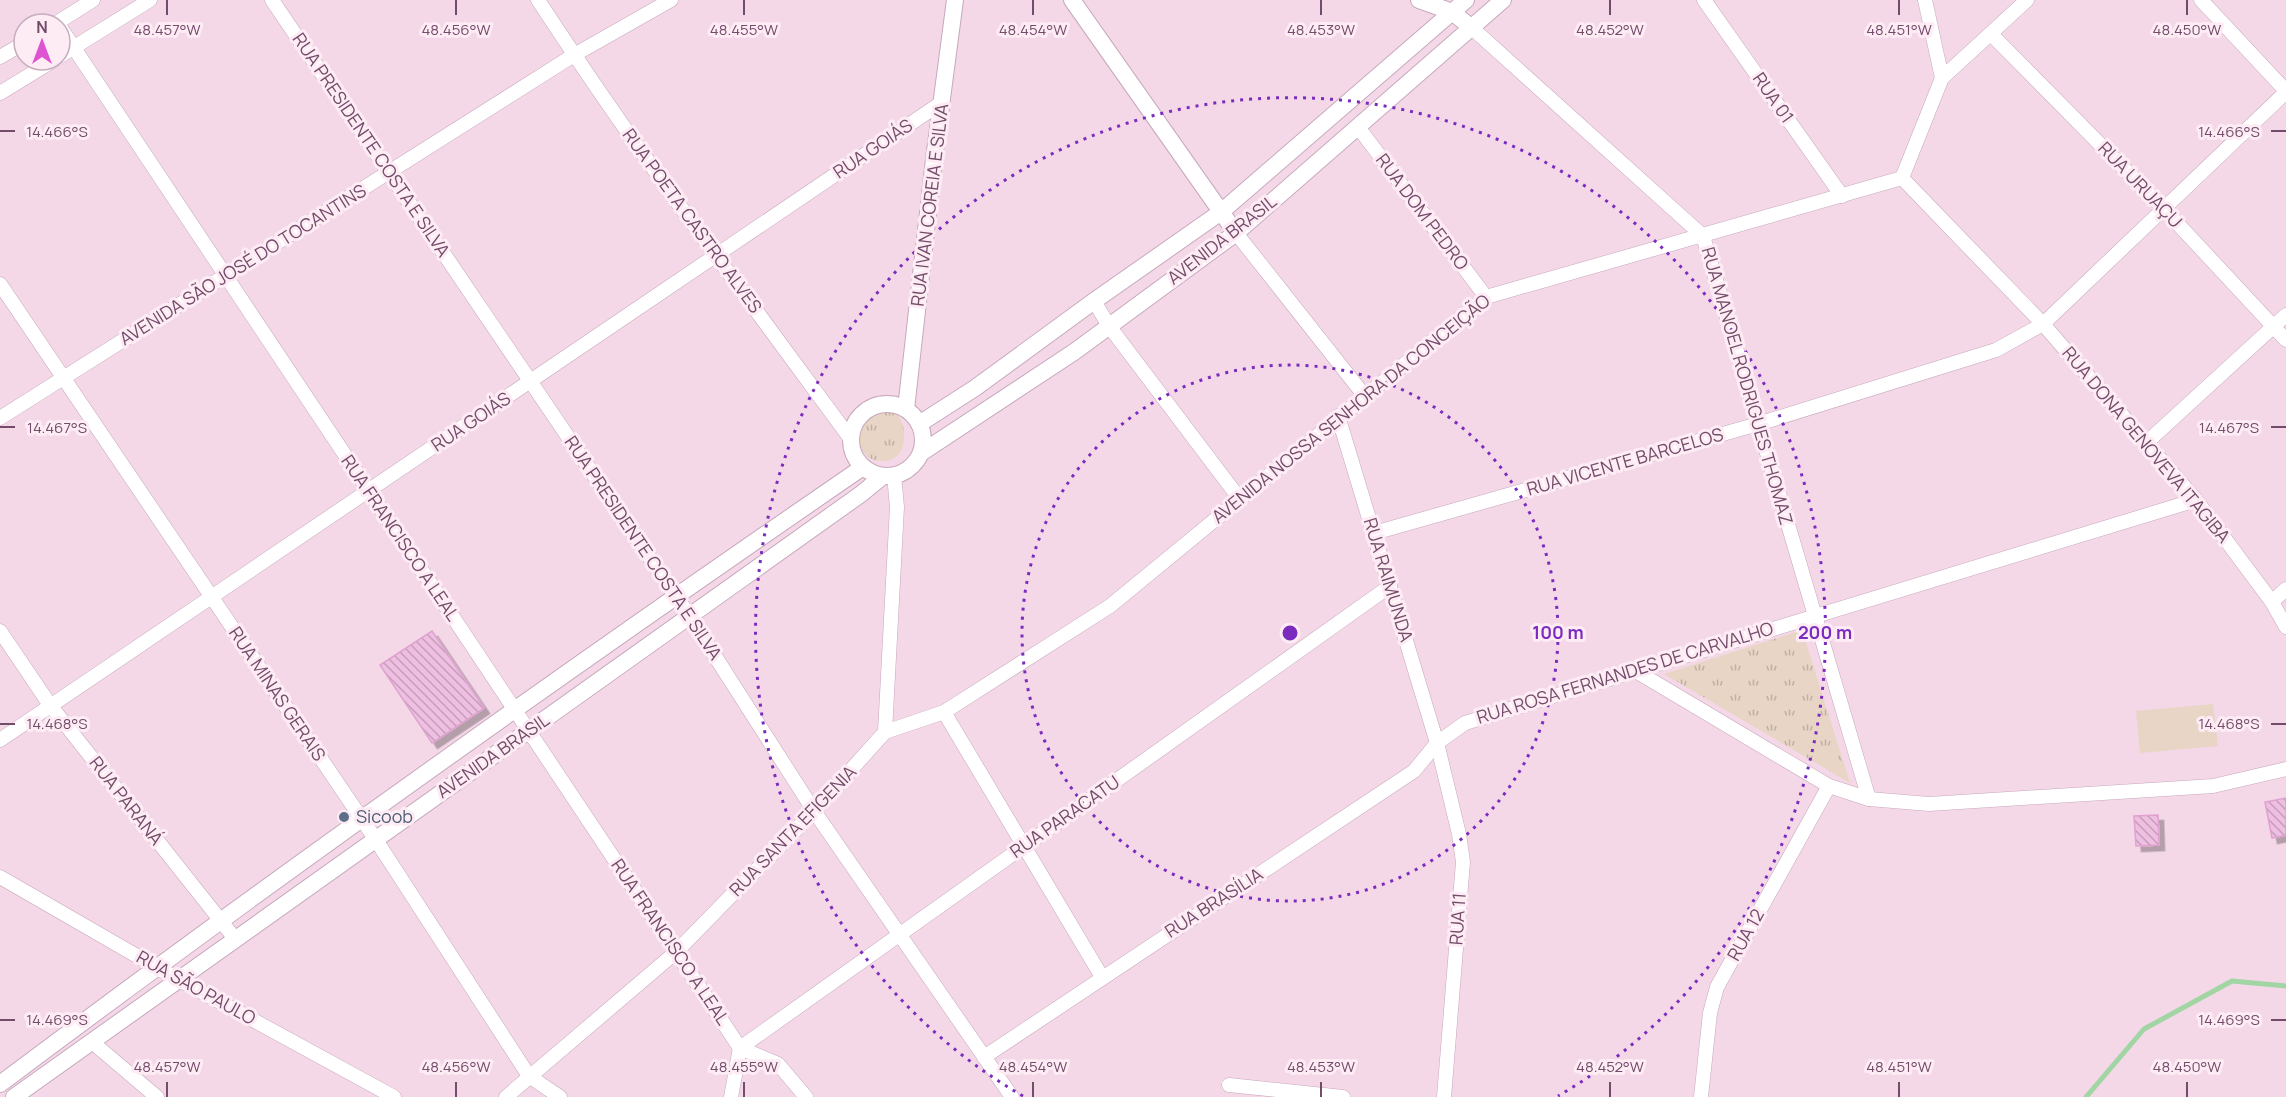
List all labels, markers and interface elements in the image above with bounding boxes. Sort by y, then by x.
north arrow [12,12,72,72]
text: N [36,16,48,38]
text: 48.457°W [133,19,201,40]
text: 48.456°W [422,19,490,40]
text: 48.455°W [710,19,778,40]
text: 48.454°W [999,19,1067,40]
text: 48.453°W [1287,19,1355,40]
text: 48.452°W [1576,19,1644,40]
text: 48.451°W [1866,19,1932,40]
text: 48.450°W [2153,19,2221,40]
street label: RUA PRESIDENTE COSTA E SILVA [288,28,456,262]
street label: RUA 01 [1748,67,1800,127]
street label: RUA IVAN COREIA E SILVA [905,101,953,308]
street label: RUA GOIÁS [828,113,917,183]
text: 14.466°S [26,121,88,142]
text: 14.466°S [2198,121,2260,142]
street label: RUA POETA CASTRO ALVES [618,123,768,317]
street label: RUA URUAÇU [2094,136,2188,233]
street label: RUA DOM PEDRO [1371,148,1474,274]
street label: AVENIDA SÃO JOSÉ DO TOCANTINS [115,178,370,350]
street label: AVENIDA BRASIL [1162,189,1281,289]
street label: RUA MANOEL RODRIGUES THOMAZ [1697,244,1799,527]
street label: AVENIDA NOSSA SENHORA DA CONCEIÇÃO [1206,288,1495,528]
street label: RUA DONA GENOVEVA ITAGIBA [2057,341,2236,548]
street label: RUA GOIÁS [426,386,515,456]
text: 14.467°S [27,417,87,438]
text: 14.467°S [2199,417,2259,438]
street label: RUA VICENTE BARCELOS [1524,421,1726,501]
street label: RUA PRESIDENTE COSTA E SILVA [560,431,728,665]
street label: RUA FRANCISCO A LEAL [336,450,465,625]
street label: RUA RAIMUNDA [1359,515,1419,645]
street label: RUA ROSA FERNANDES DE CARVALHO [1473,615,1776,729]
text: 100 m [1532,620,1584,644]
text: 200 m [1798,620,1852,644]
street label: RUA MINAS GERAIS [224,622,332,765]
centre of rings [1280,623,1300,643]
street label: AVENIDA BRASIL [431,707,554,803]
text: 14.468°S [26,713,88,734]
text: 14.468°S [2198,713,2260,734]
street label: RUA PARANÁ [85,751,169,850]
street label: RUA SANTA EFIGENIA [724,759,861,901]
street label: RUA PARACATU [1005,770,1124,863]
place label: Sicoob [356,804,413,828]
marker: Sicoob [337,810,351,824]
street label: RUA FRANCISCO A LEAL [606,854,735,1029]
street label: RUA BRASÍLIA [1160,861,1267,943]
street label: RUA 11 [1443,892,1471,946]
street label: RUA 12 [1721,904,1769,965]
street label: RUA SÃO PAULO [133,944,260,1030]
text: 14.469°S [26,1009,88,1030]
text: 14.469°S [2198,1009,2260,1030]
text: 48.457°W [133,1056,201,1077]
text: 48.456°W [422,1056,490,1077]
text: 48.455°W [710,1056,778,1077]
text: 48.454°W [999,1056,1067,1077]
text: 48.453°W [1287,1056,1355,1077]
text: 48.452°W [1576,1056,1644,1077]
text: 48.451°W [1866,1056,1932,1077]
text: 48.450°W [2153,1056,2221,1077]

